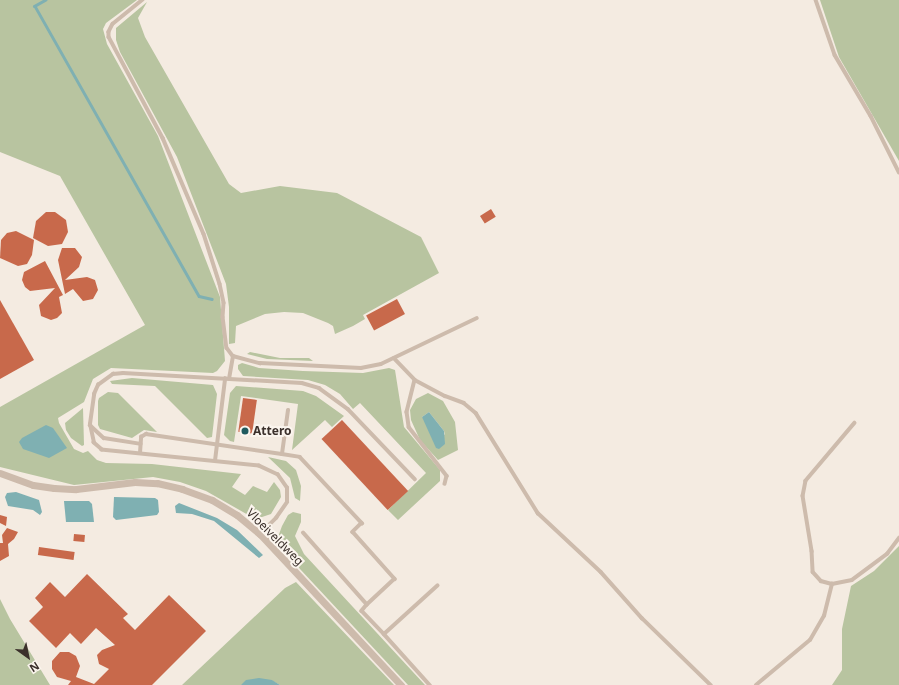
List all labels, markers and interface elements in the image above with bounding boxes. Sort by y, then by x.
place label: Attero [253,424,292,438]
marker: Attero [240,426,250,436]
street label: Vloeiveldweg [244,506,306,568]
north arrow [8,637,48,677]
text: N [27,659,43,676]

